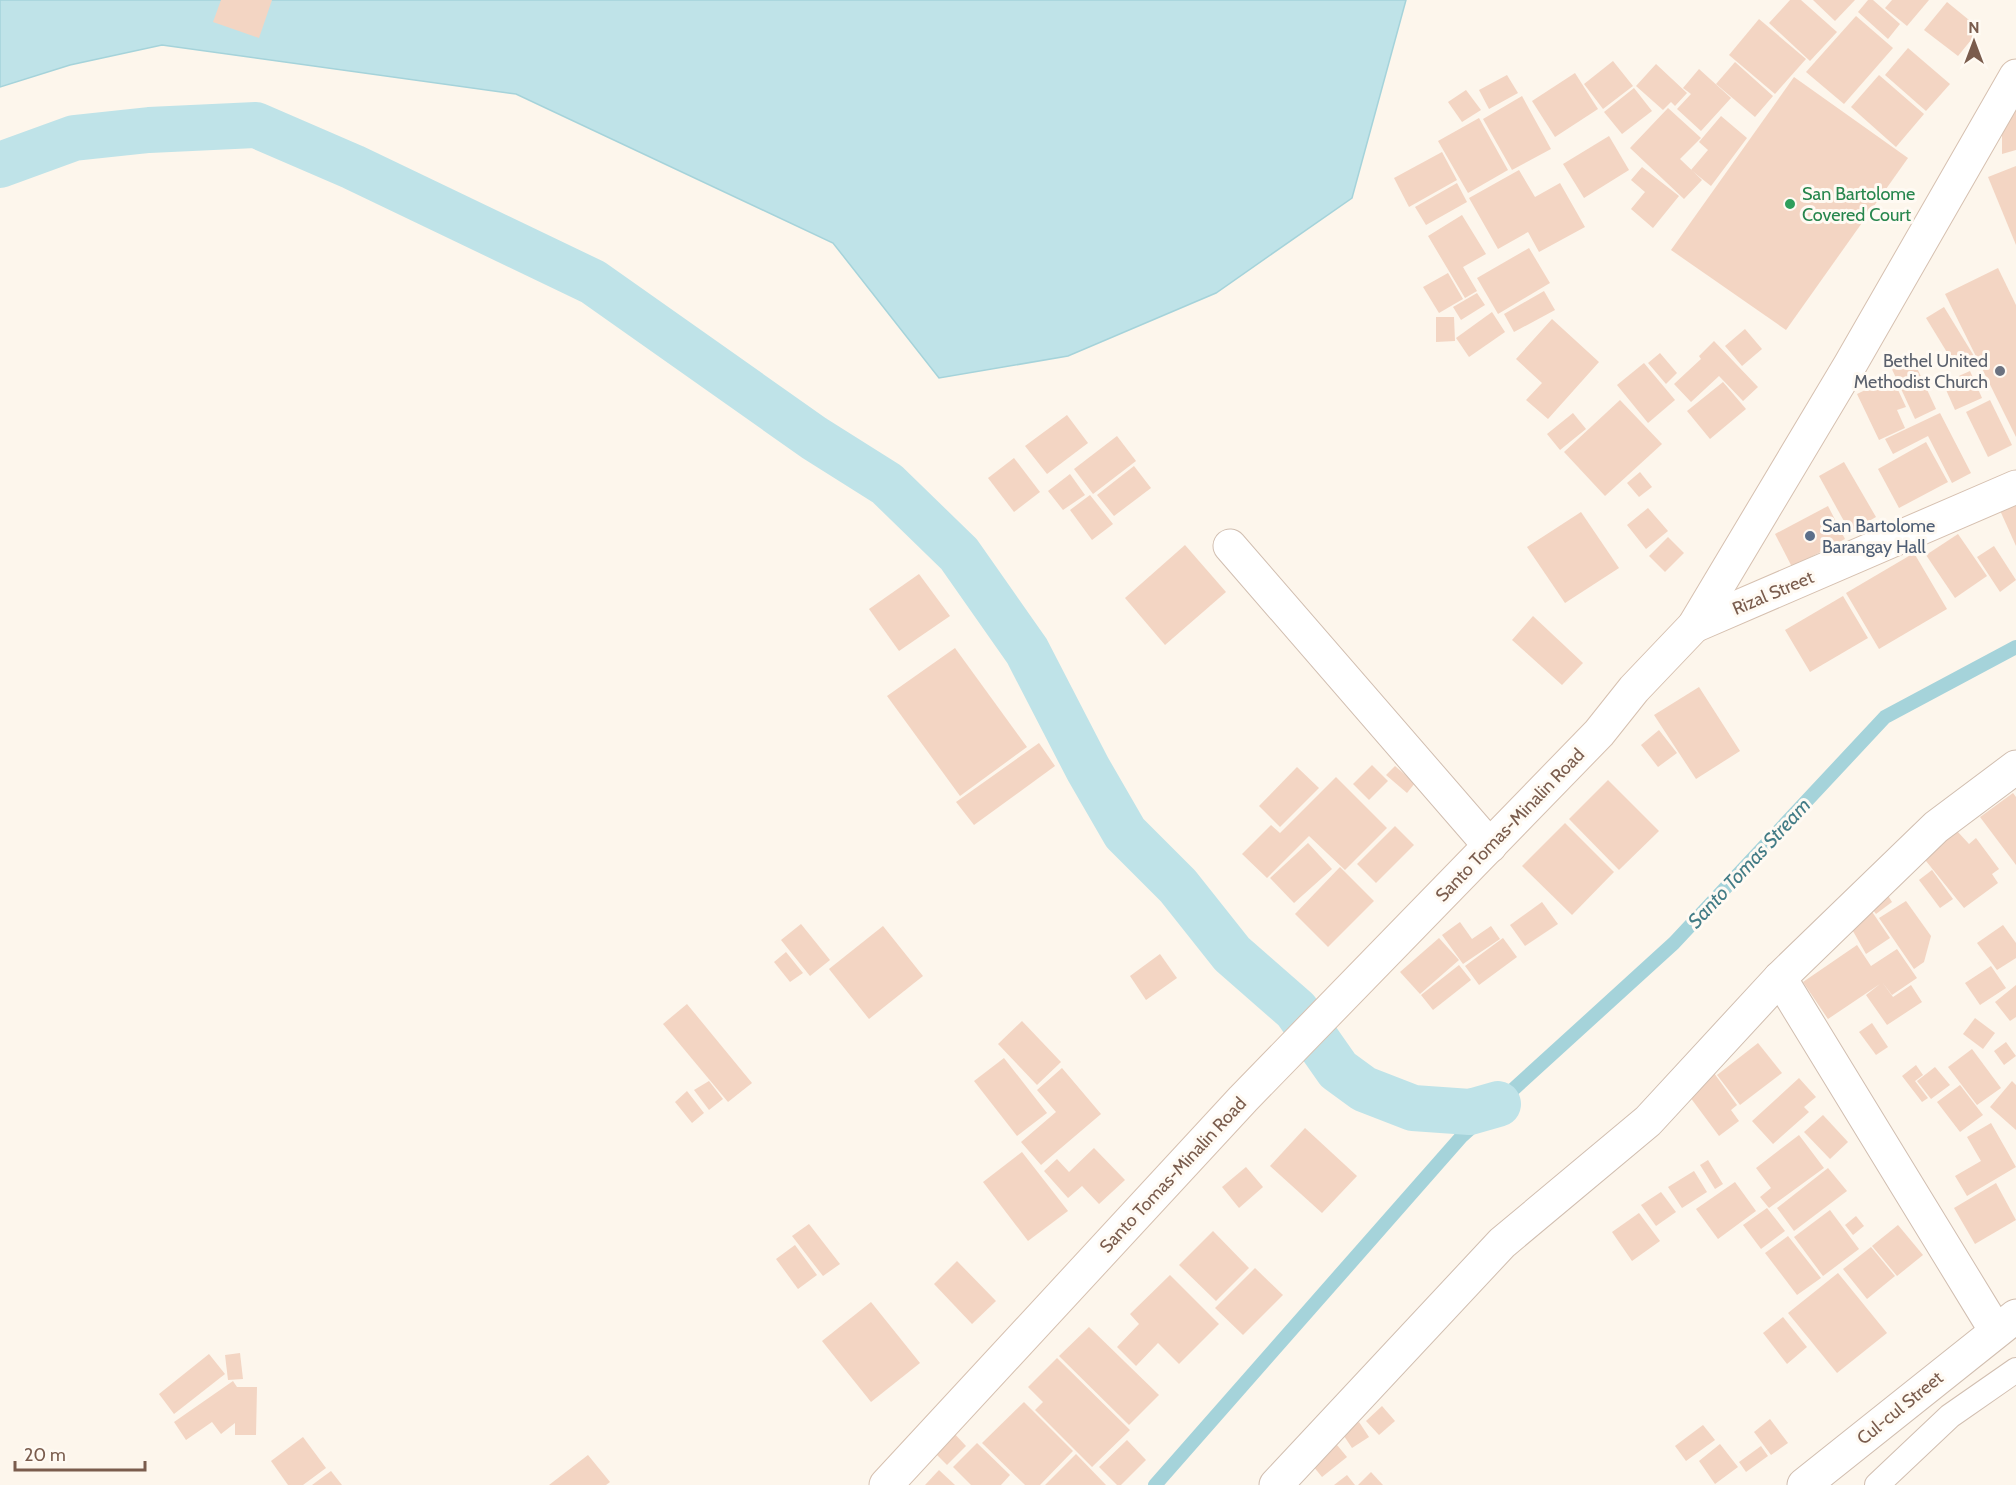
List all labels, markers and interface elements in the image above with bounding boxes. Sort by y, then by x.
north arrow [1944,12,2004,72]
text: N [1968,18,1980,37]
place label: San Bartolome Covered Court [1802,183,1915,226]
marker: San Bartolome Covered Court [1783,197,1797,211]
place label: Bethel United Methodist Church [1854,350,1988,393]
marker: Bethel United Methodist Church [1993,364,2007,378]
place label: San Bartolome Barangay Hall [1822,515,1935,558]
marker: San Bartolome Barangay Hall [1803,529,1817,543]
street label: Rizal Street [1729,566,1817,620]
street label: Santo Tomas-Minalin Road [1431,744,1589,906]
water label: Santo Tomas Stream [1683,793,1815,933]
street label: Santo Tomas-Minalin Road [1095,1093,1251,1257]
street label: Cul-cul Street [1853,1367,1947,1449]
scale bar [15,1434,146,1472]
text: 20 m [24,1444,66,1466]

